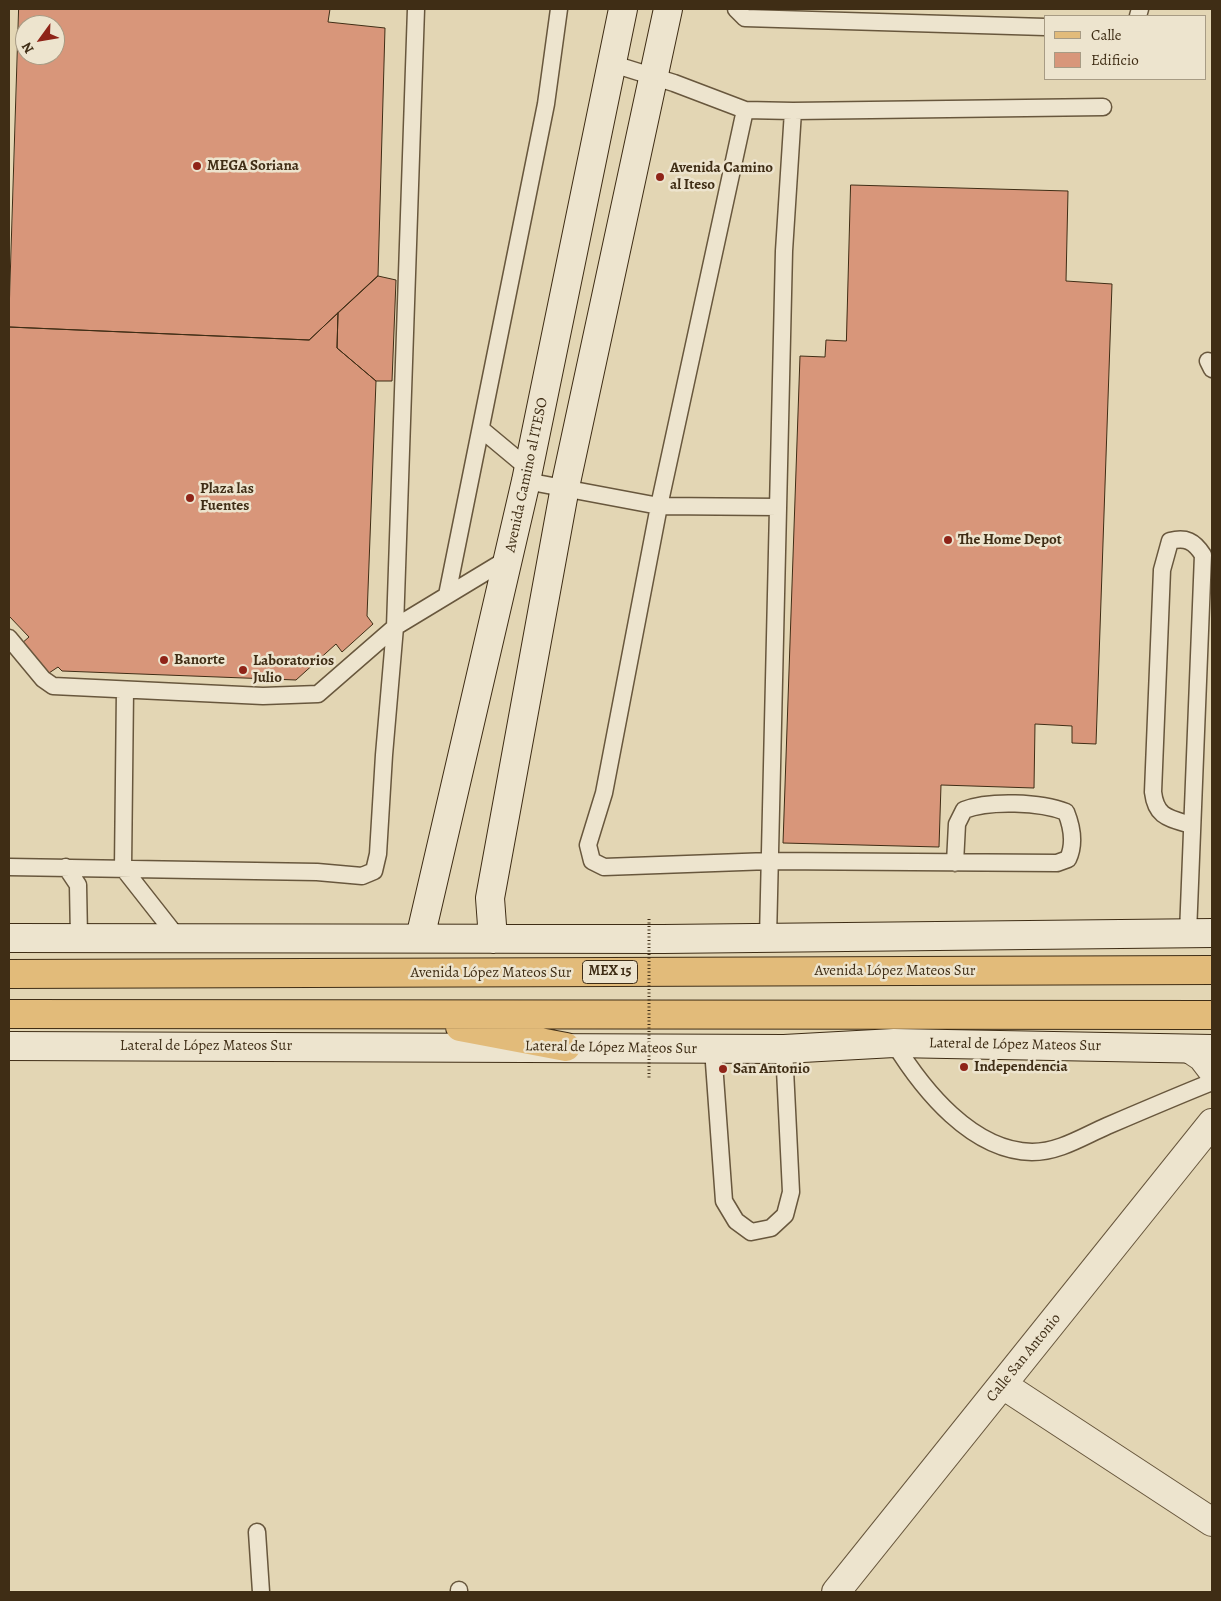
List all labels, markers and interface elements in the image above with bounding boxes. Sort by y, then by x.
north arrow [15,15,65,65]
legend [1044,15,1206,80]
text: Calle [1091,25,1121,45]
text: N [17,38,38,57]
text: Edificio [1091,50,1139,70]
place label: MEGA Soriana [207,157,299,175]
place label: Avenida Camino al Iteso [670,159,773,194]
marker: MEGA Soriana [191,160,203,172]
marker: Avenida Camino al Iteso [654,171,666,183]
street label: Avenida Camino al ITESO [502,396,552,554]
place label: Plaza las Fuentes [200,480,254,515]
marker: Plaza las Fuentes [184,492,196,504]
place label: The Home Depot [958,531,1062,549]
marker: The Home Depot [942,534,954,546]
place label: Banorte [174,651,225,669]
place label: Laboratorios Julio [253,652,334,687]
marker: Banorte [158,654,170,666]
marker: Laboratorios Julio [237,664,249,676]
road number: MEX 15 [582,960,638,984]
street label: Avenida López Mateos Sur [814,962,976,980]
street label: Avenida López Mateos Sur [410,964,572,982]
street label: Lateral de López Mateos Sur [929,1034,1101,1056]
street label: Lateral de López Mateos Sur [120,1037,292,1055]
street label: Lateral de López Mateos Sur [525,1037,697,1059]
place label: Independencia [974,1058,1068,1076]
place label: San Antonio [733,1060,810,1078]
marker: Independencia [958,1061,970,1073]
marker: San Antonio [717,1063,729,1075]
street label: Calle San Antonio [983,1310,1065,1406]

